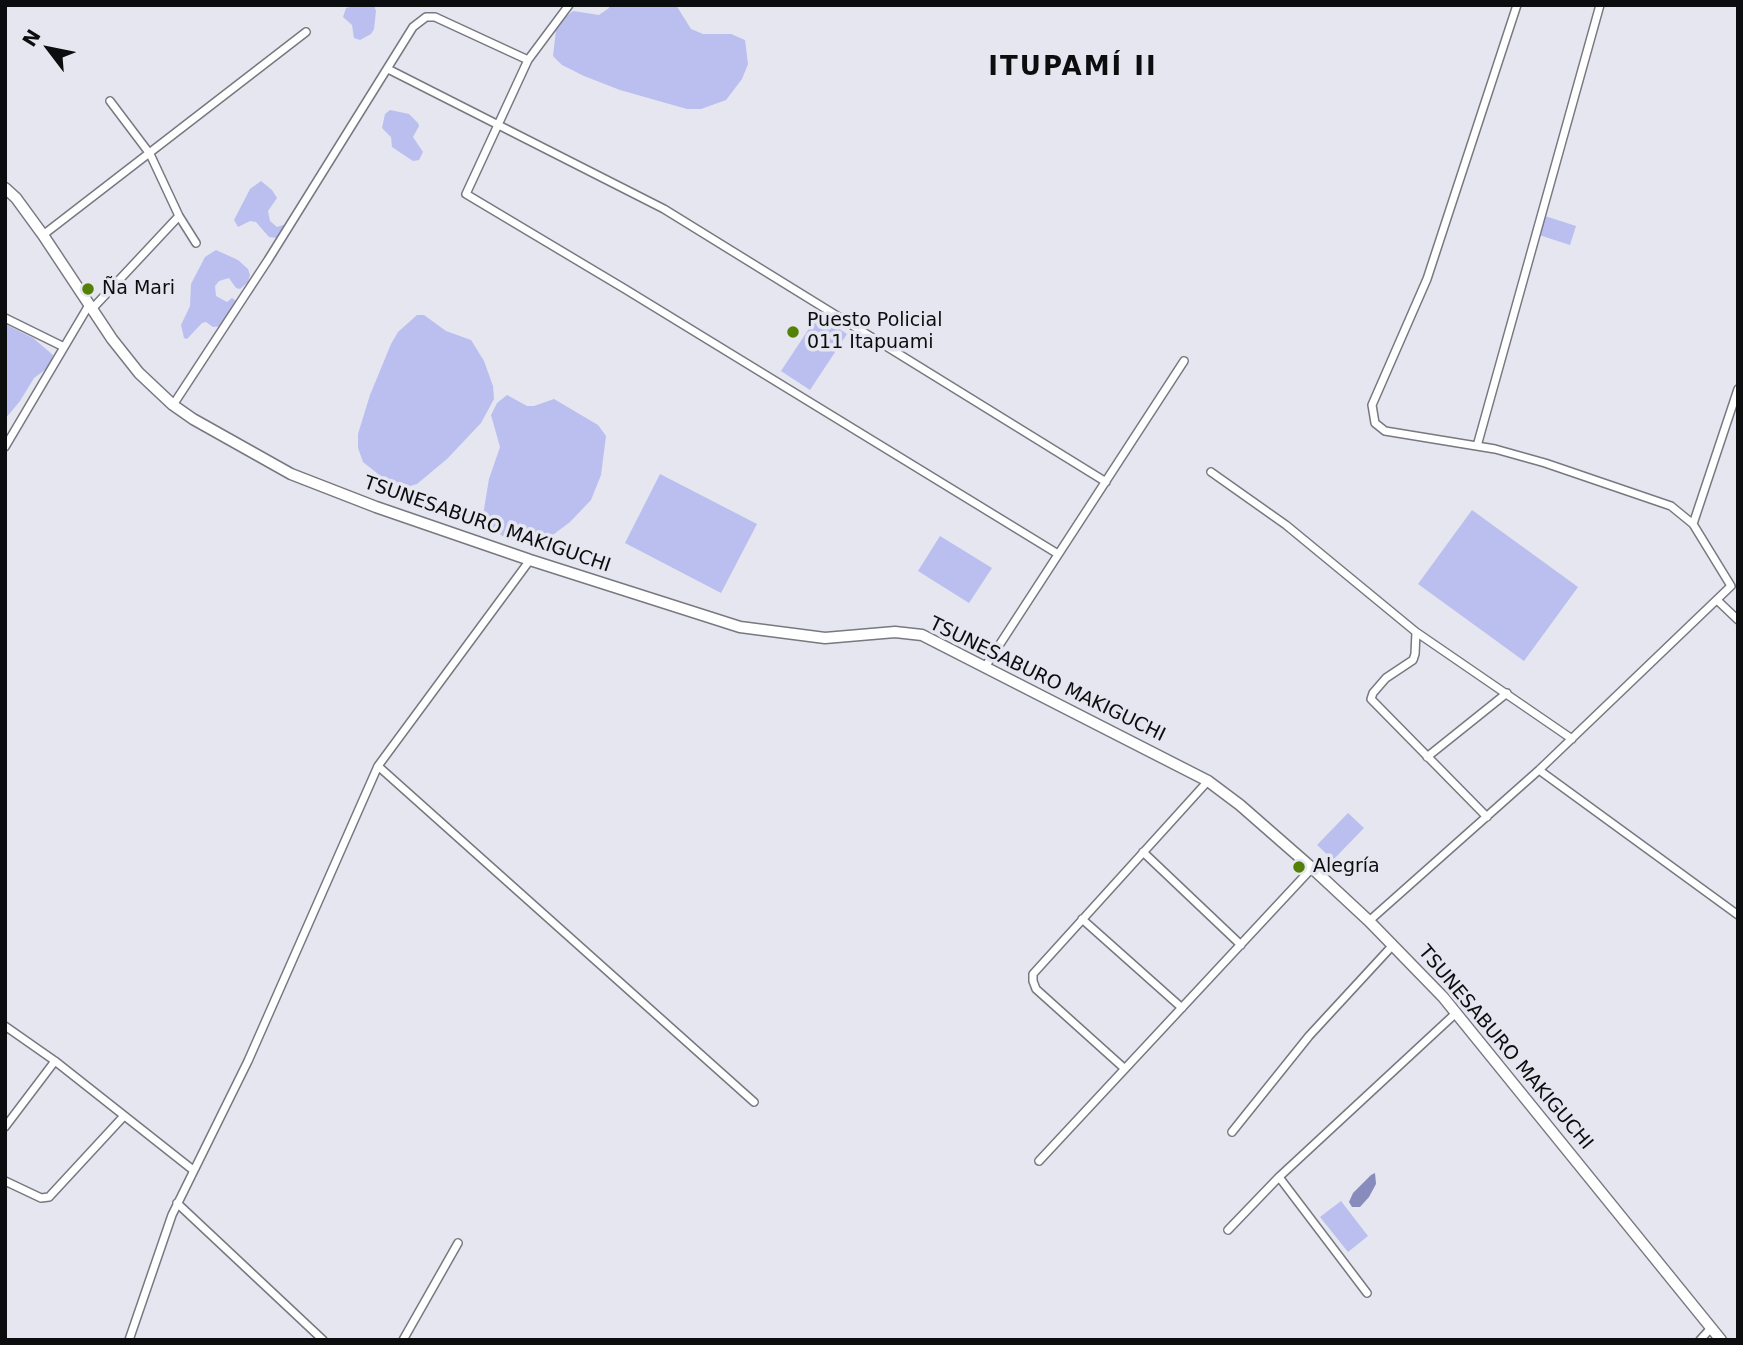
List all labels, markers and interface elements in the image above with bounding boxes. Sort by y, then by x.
north arrow [14,14,84,84]
text: N [18,25,45,50]
district label: ITUPAMÍ II [990,52,1156,84]
place label: Ña Mari [102,278,175,300]
marker: Ña Mari [80,281,96,297]
place label: Puesto Policial 011 Itapuami [807,310,942,354]
marker: Puesto Policial 011 Itapuami [785,324,801,340]
street label: TSUNESABURO MAKIGUCHI [361,472,613,578]
street label: TSUNESABURO MAKIGUCHI [925,613,1169,747]
place label: Alegría [1313,856,1380,878]
marker: Alegría [1291,859,1307,875]
street label: TSUNESABURO MAKIGUCHI [1413,941,1597,1155]

